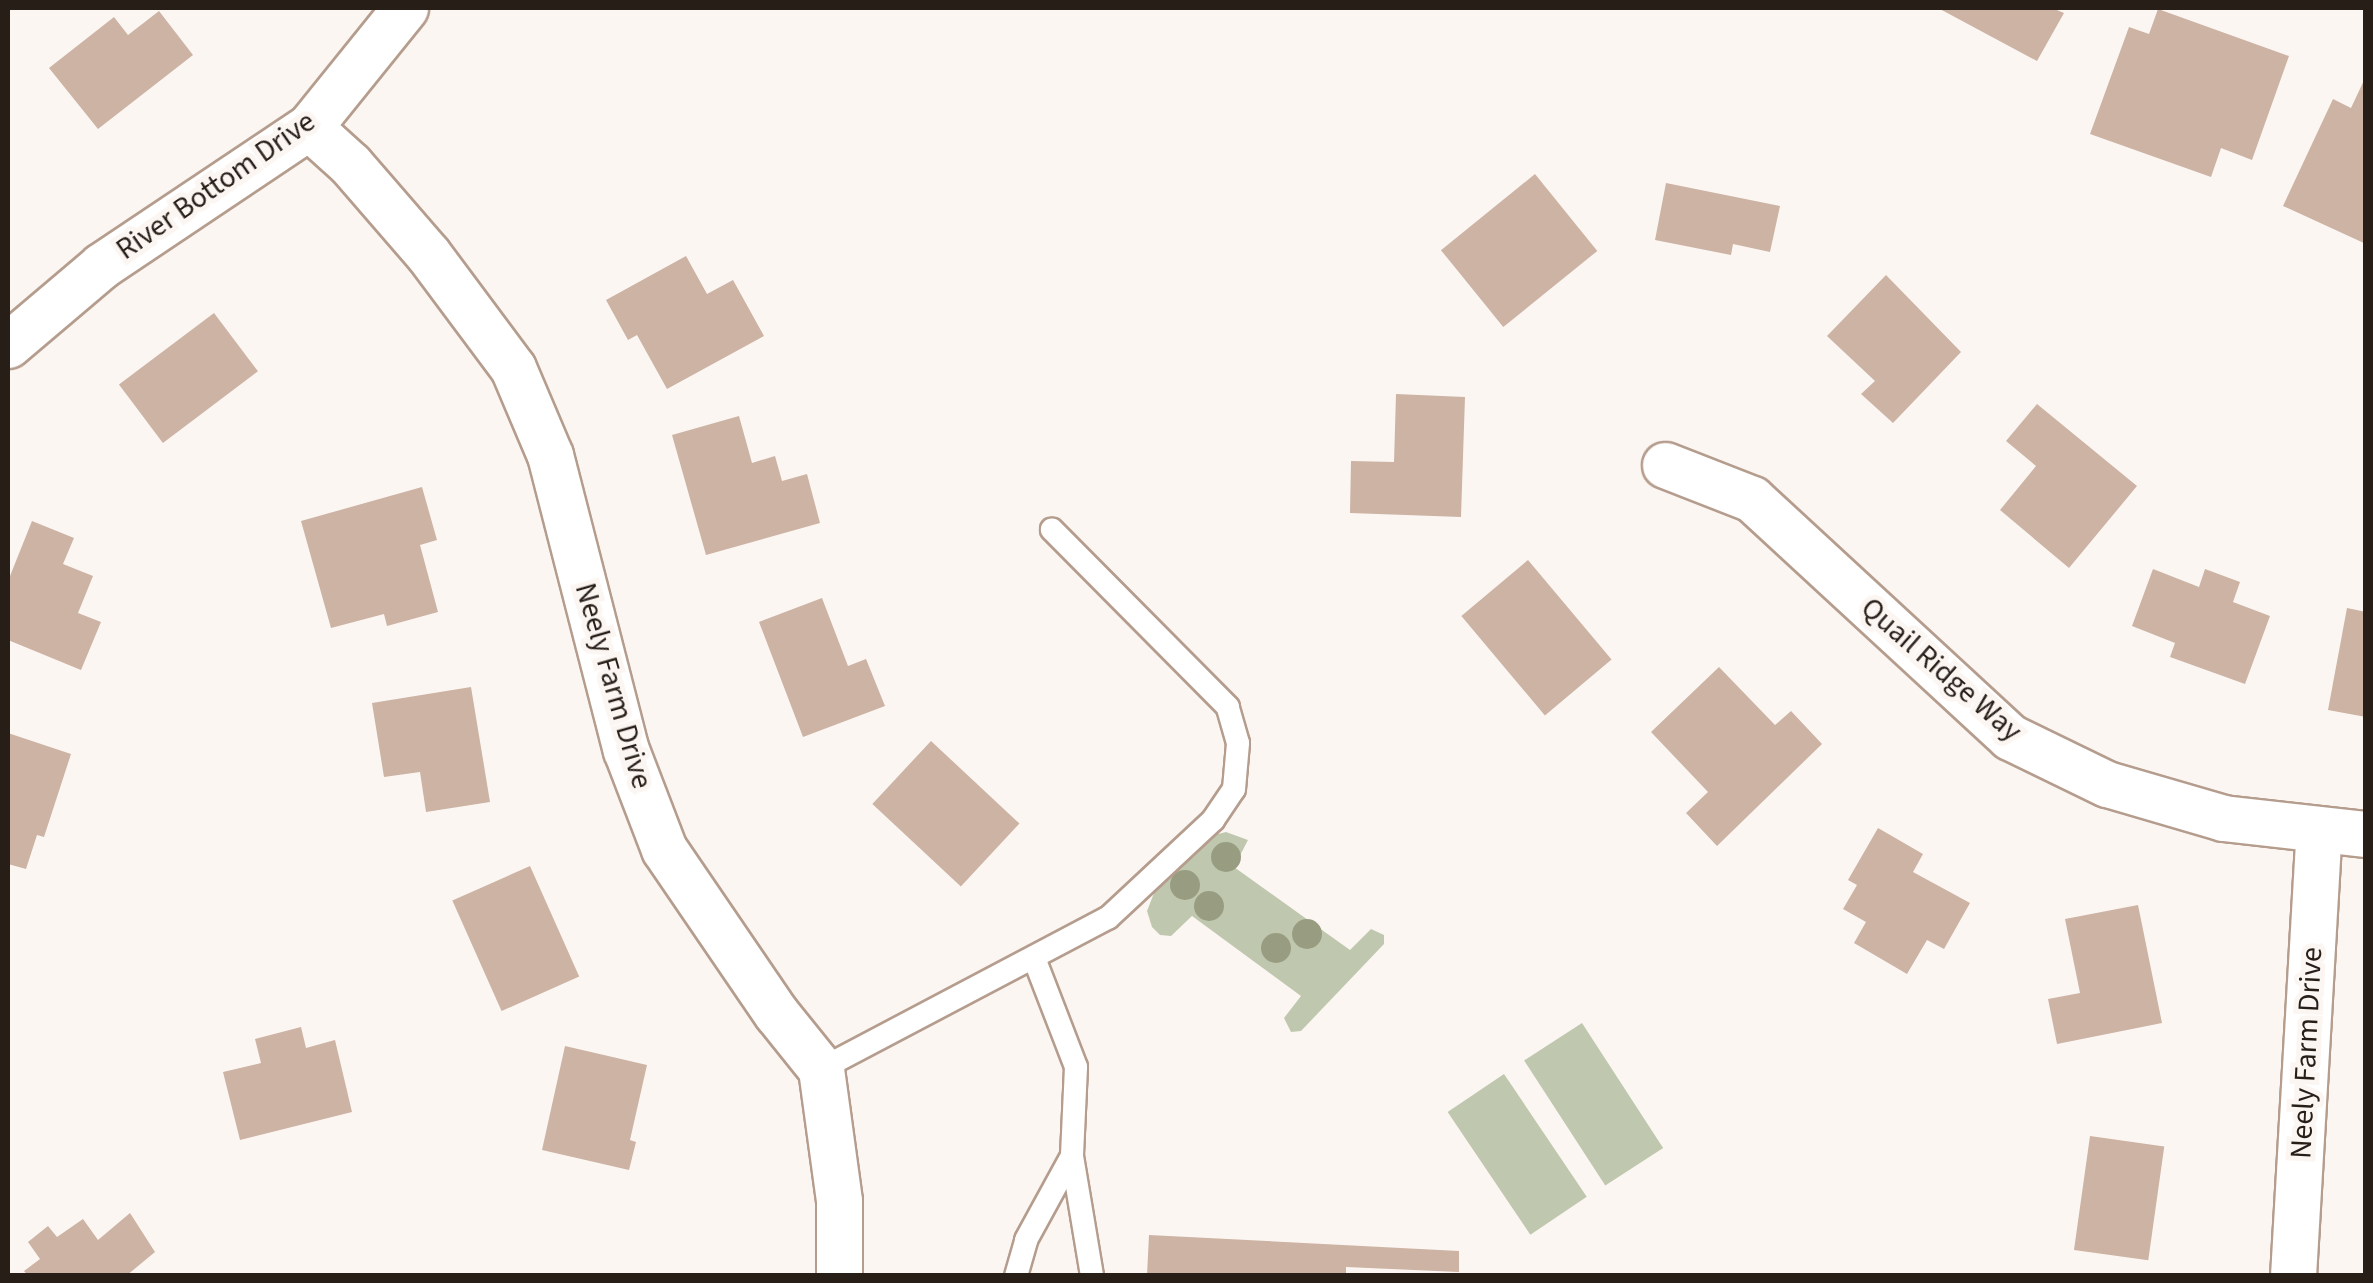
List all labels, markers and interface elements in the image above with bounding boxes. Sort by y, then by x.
street label: River Bottom Drive [110,104,322,268]
street label: Neely Farm Drive [566,579,660,793]
street label: Quail Ridge Way [1853,590,2029,750]
street label: Neely Farm Drive [2283,946,2331,1160]

